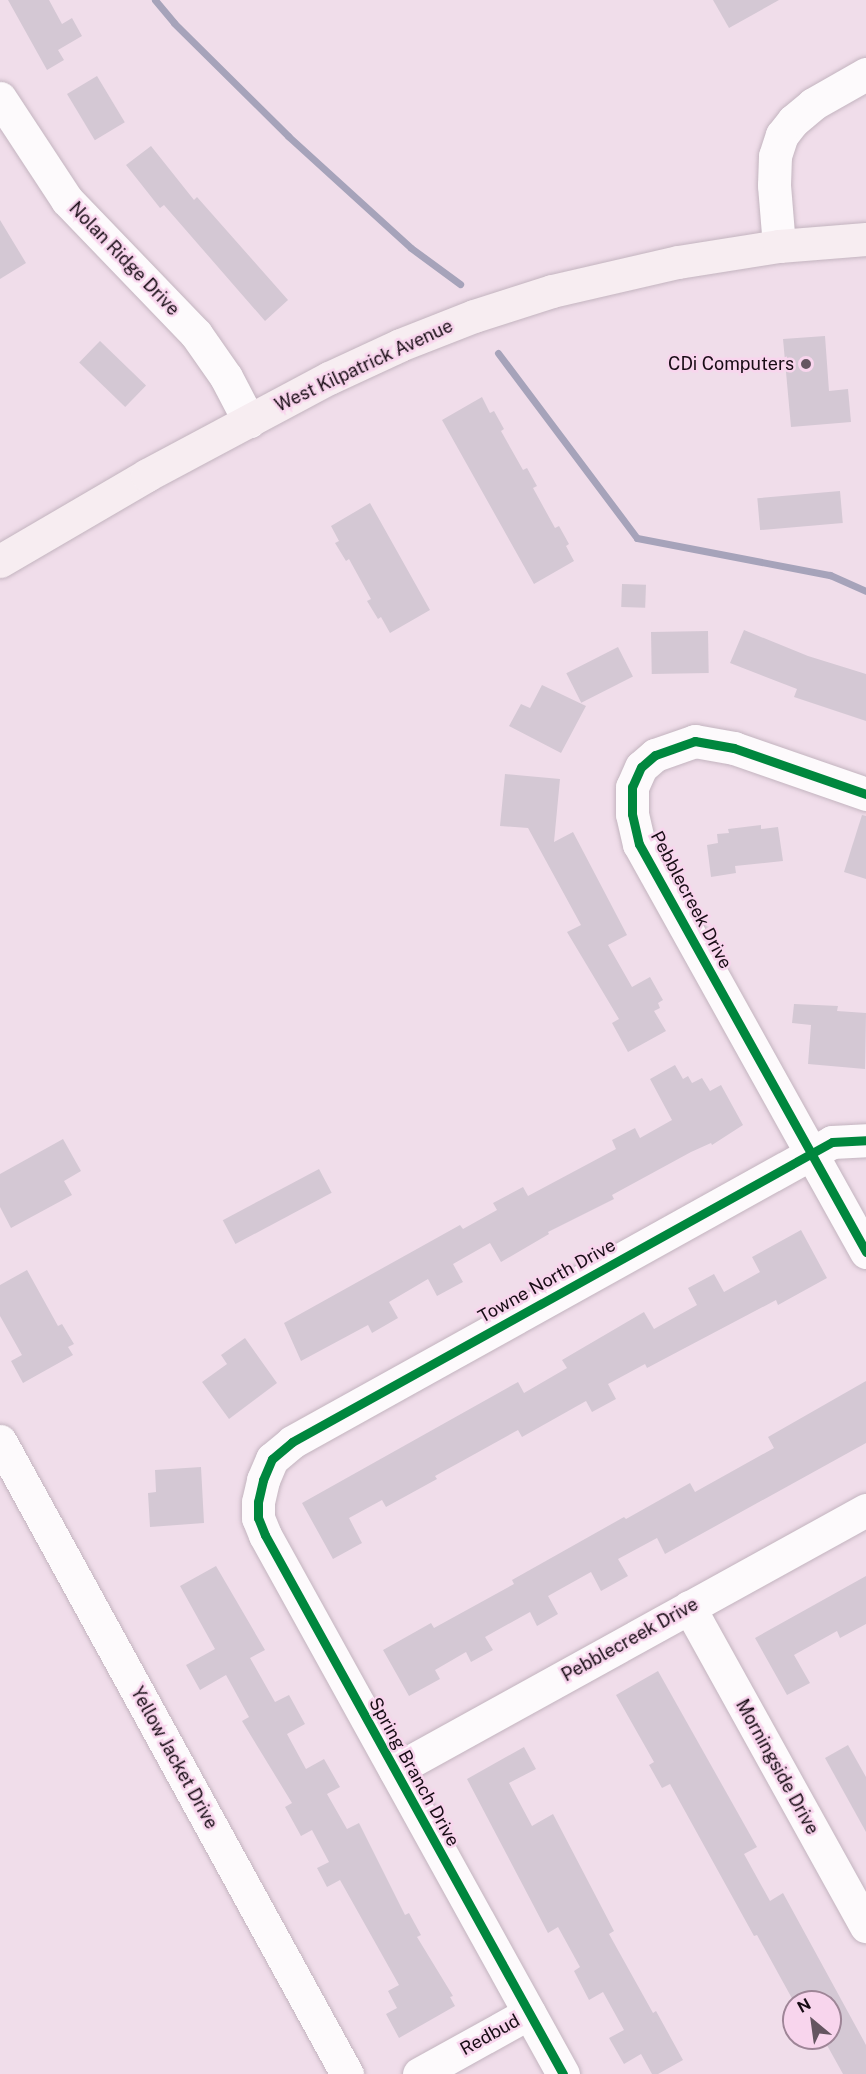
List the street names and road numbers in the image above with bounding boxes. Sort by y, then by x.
street label: Nolan Ridge Drive [64,198,184,320]
street label: West Kilpatrick Avenue [272,315,456,417]
street label: Pebblecreek Drive [646,828,736,972]
street label: Towne North Drive [475,1234,619,1328]
street label: Pebblecreek Drive [558,1594,702,1686]
street label: Yellow Jacket Drive [126,1683,222,1833]
street label: Spring Branch Drive [364,1694,464,1850]
street label: Morningside Drive [731,1696,823,1838]
street label: Redbud [456,2010,524,2060]

